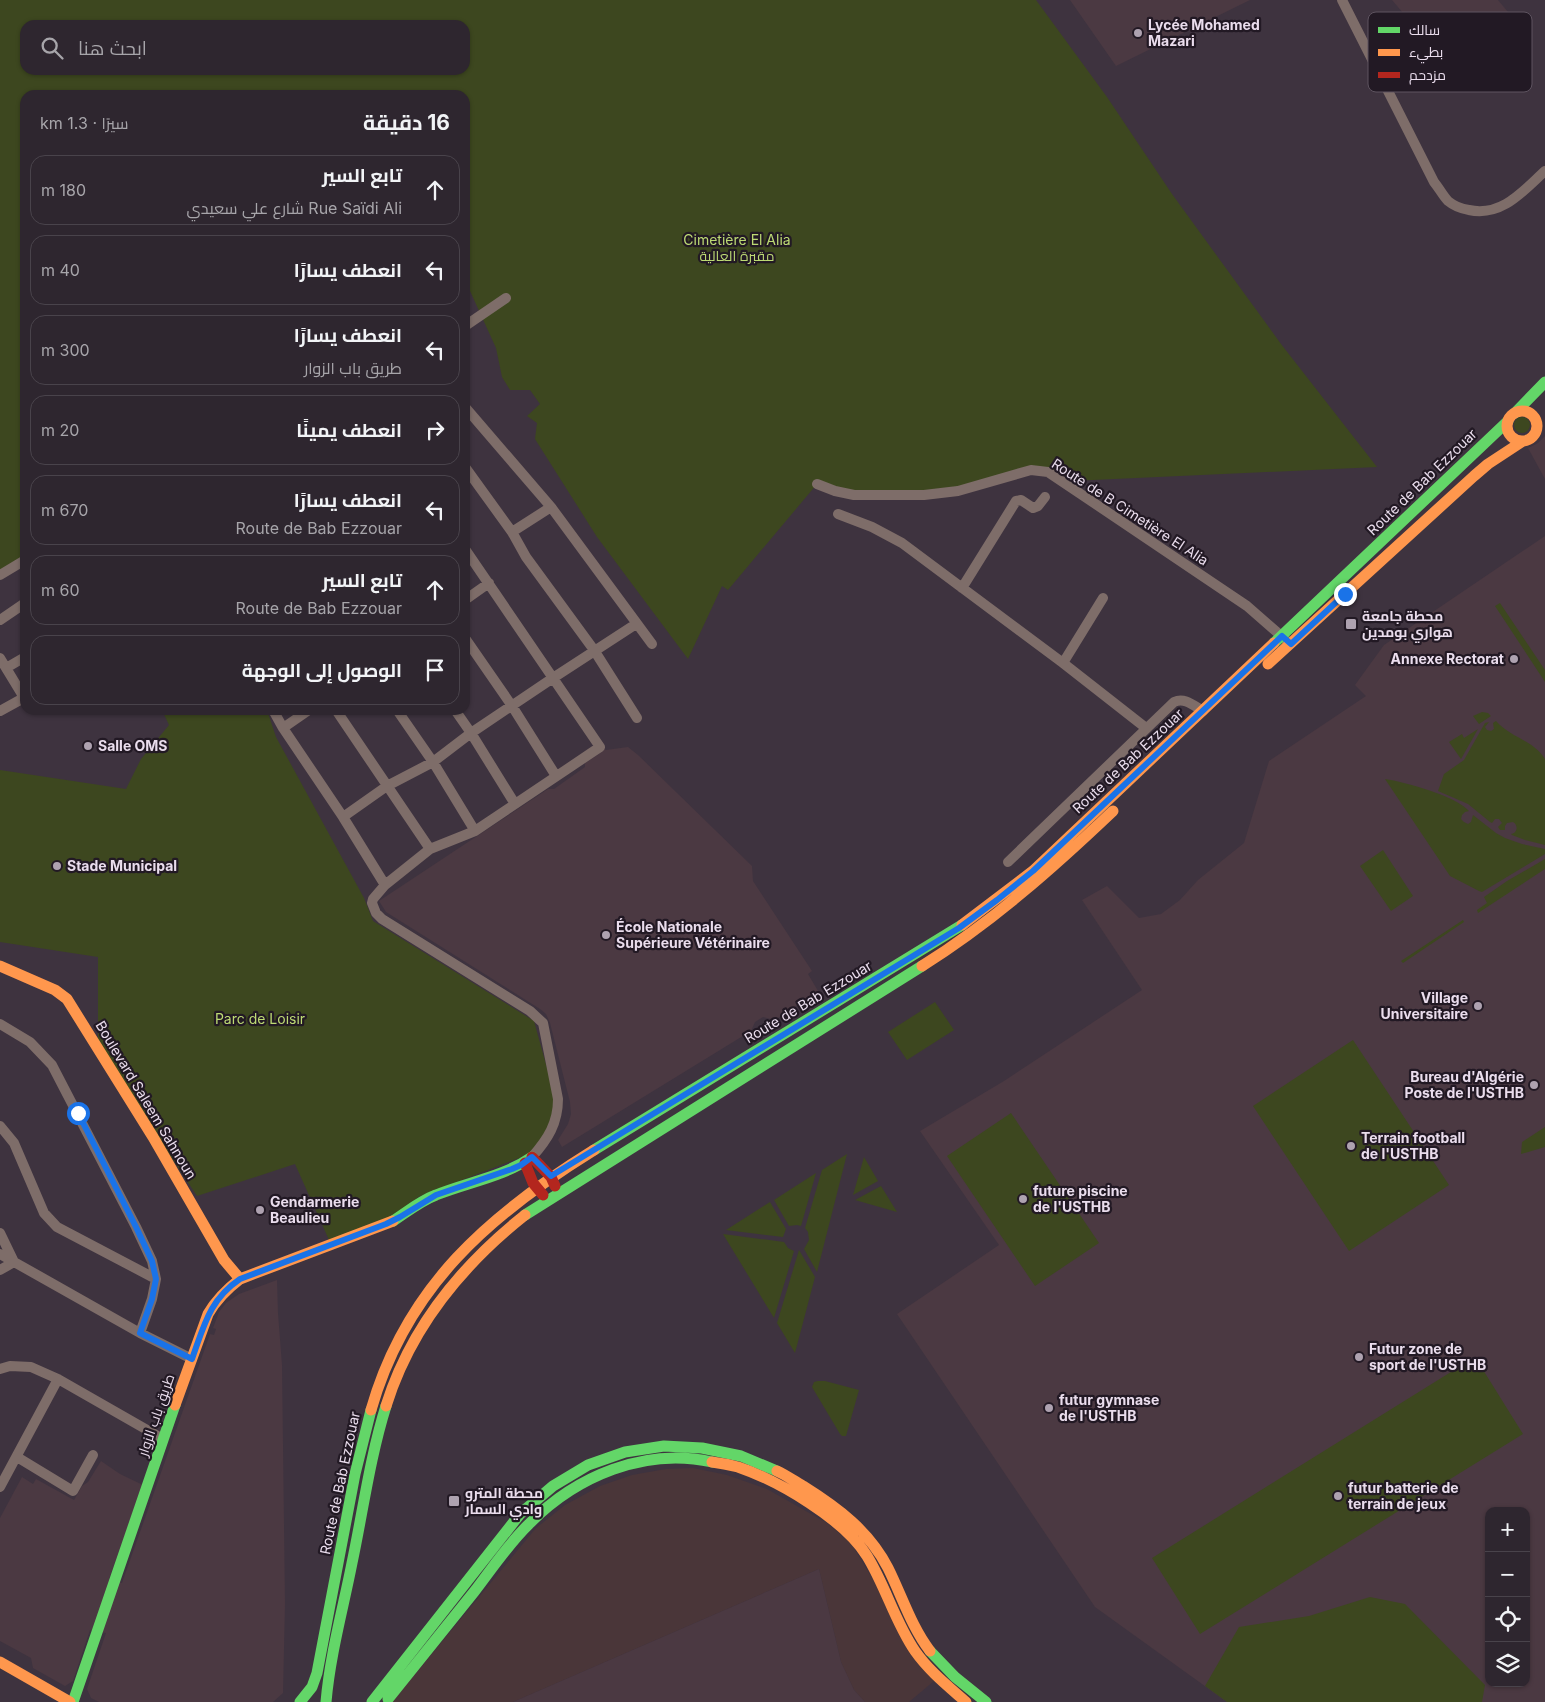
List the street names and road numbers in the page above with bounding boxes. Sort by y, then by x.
street label: Route de Bab Ezzouar [1363,425,1480,538]
street label: Route de B Cimetière El Alia [1049,455,1212,569]
street label: Route de Bab Ezzouar [1069,705,1187,817]
street label: Route de Bab Ezzouar [741,957,875,1046]
street label: Boulevard Saleem Sahnoun [92,1018,200,1182]
street label: طريق باب الزوار [133,1372,178,1459]
street label: Route de Bab Ezzouar [316,1410,363,1556]

